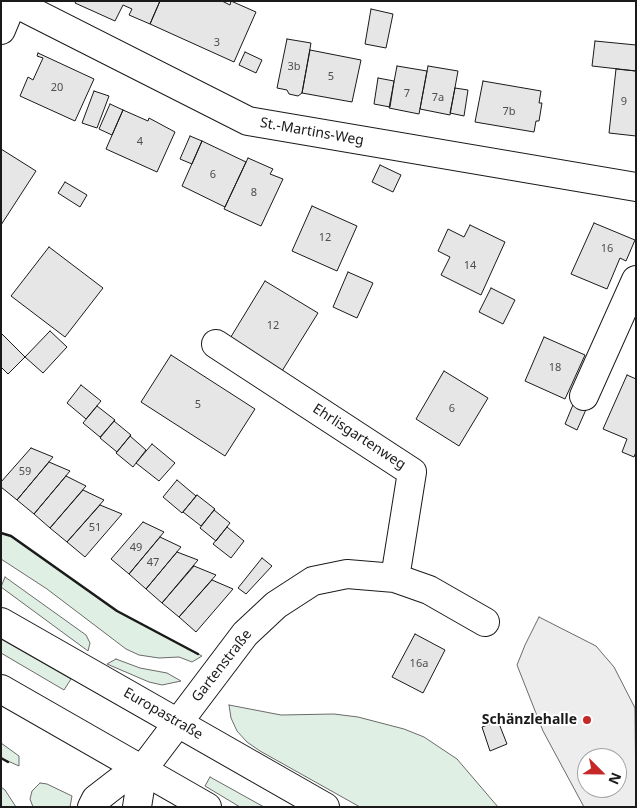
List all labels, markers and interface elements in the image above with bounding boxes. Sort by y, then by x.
house number: 3 [214,36,220,50]
house number: 3b [287,60,301,74]
house number: 5 [328,70,334,84]
house number: 20 [51,81,63,95]
house number: 7 [404,87,410,101]
house number: 7a [432,91,444,105]
house number: 9 [621,95,627,109]
house number: 7b [502,105,516,119]
street label: St.-Martins-Weg [259,115,365,149]
house number: 4 [137,135,143,149]
house number: 6 [210,168,216,182]
house number: 8 [251,186,257,200]
house number: 12 [319,231,331,245]
house number: 16 [601,242,613,256]
house number: 14 [464,259,476,273]
house number: 12 [267,319,279,333]
house number: 18 [549,361,561,375]
house number: 5 [195,398,201,412]
street label: Ehrlisgartenweg [309,401,409,473]
house number: 6 [449,402,455,416]
house number: 59 [19,465,31,479]
house number: 51 [89,521,101,535]
house number: 49 [130,541,142,555]
house number: 47 [147,556,159,570]
street label: Gartenstraße [189,626,255,706]
house number: 16a [410,657,428,671]
street label: Europastraße [120,685,206,743]
place label: Schänzlehalle [482,712,577,728]
marker: Schänzlehalle [581,714,593,726]
north arrow [577,748,627,798]
text: N [604,770,626,788]

